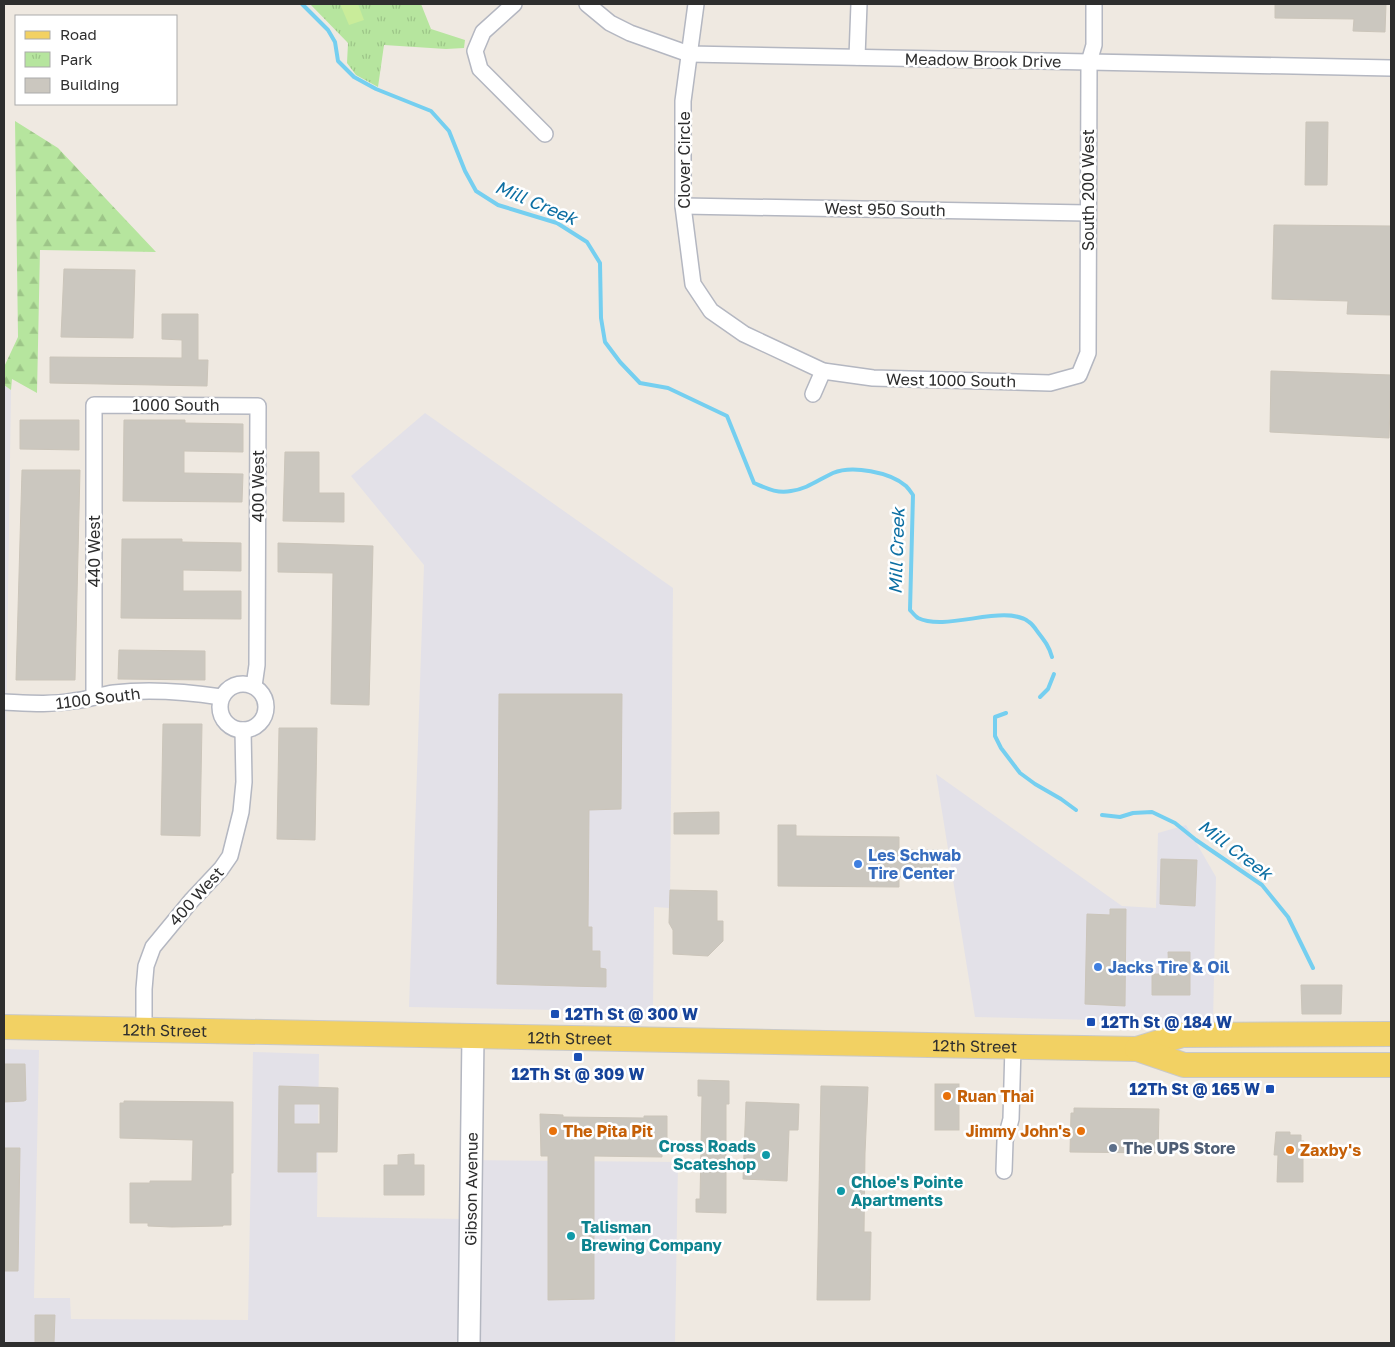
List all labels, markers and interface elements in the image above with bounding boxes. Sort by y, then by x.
legend [15,15,178,105]
text: Road [60,25,97,43]
street label: Meadow Brook Drive [904,49,1062,71]
text: Park [60,50,93,68]
text: Building [60,75,120,93]
street label: Clover Circle [674,111,694,209]
street label: South 200 West [1078,129,1098,251]
water label: Mill Creek [492,175,582,230]
street label: West 950 South [824,198,946,220]
street label: West 1000 South [886,369,1016,391]
street label: 1000 South [132,395,220,415]
street label: 400 West [248,450,268,522]
water label: Mill Creek [883,506,909,595]
street label: 440 West [84,515,104,587]
street label: 1100 South [55,683,141,713]
water label: Mill Creek [1194,814,1278,885]
place label: Les Schwab Tire Center [868,845,961,883]
marker: Les Schwab Tire Center [852,858,864,870]
street label: 400 West [164,862,228,930]
place label: Jacks Tire & Oil [1108,957,1230,977]
marker: Jacks Tire & Oil [1092,961,1104,973]
place label: 12Th St @ 300 W [565,1004,698,1024]
marker: 12Th St @ 300 W [549,1008,561,1020]
place label: 12Th St @ 184 W [1101,1012,1232,1032]
marker: 12Th St @ 184 W [1085,1016,1097,1028]
street label: 12th Street [122,1019,208,1041]
street label: 12th Street [527,1027,612,1049]
street label: 12th Street [932,1035,1017,1057]
marker: 12Th St @ 309 W [572,1051,584,1063]
place label: 12Th St @ 309 W [512,1064,644,1084]
place label: 12Th St @ 165 W [1129,1079,1260,1099]
marker: 12Th St @ 165 W [1264,1083,1276,1095]
place label: Ruan Thai [957,1086,1034,1106]
marker: Ruan Thai [941,1090,953,1102]
place label: The Pita Pit [563,1121,653,1141]
place label: Jimmy John's [965,1121,1071,1141]
marker: The Pita Pit [547,1125,559,1137]
marker: Jimmy John's [1075,1125,1087,1137]
street label: Gibson Avenue [460,1132,482,1246]
place label: Cross Roads Scateshop [659,1136,756,1174]
place label: The UPS Store [1123,1138,1236,1158]
place label: Zaxby's [1300,1140,1361,1160]
marker: The UPS Store [1107,1142,1119,1154]
marker: Zaxby's [1284,1144,1296,1156]
marker: Cross Roads Scateshop [760,1149,772,1161]
place label: Chloe's Pointe Apartments [851,1172,963,1210]
marker: Chloe's Pointe Apartments [835,1185,847,1197]
place label: Talisman Brewing Company [581,1217,722,1255]
marker: Talisman Brewing Company [565,1230,577,1242]

